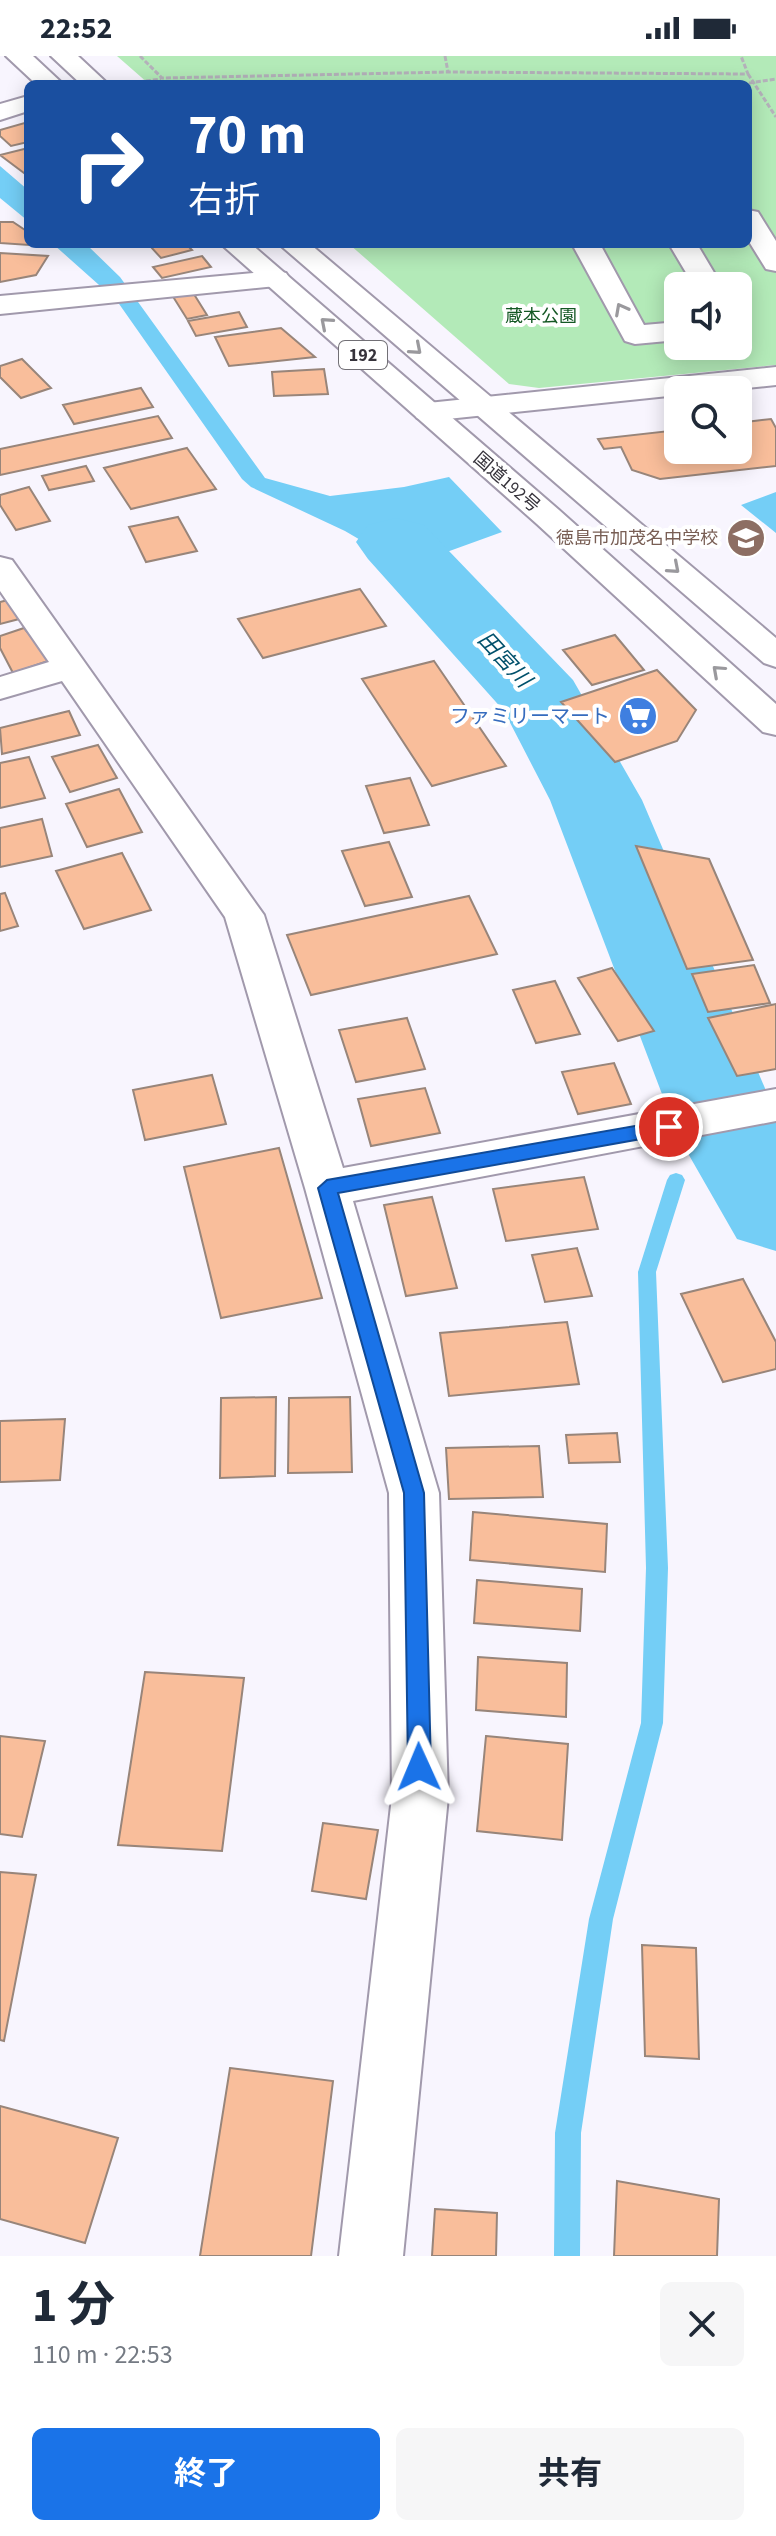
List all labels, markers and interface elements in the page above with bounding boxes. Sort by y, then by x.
text: 22:52 [40,7,112,50]
text: 70 m [188,96,306,175]
icon: right [56,112,160,216]
text: 右折 [188,175,260,226]
map controls [664,272,752,464]
button: sound [664,272,752,360]
one-way arrow [615,303,630,317]
park label: 蔵本公園 [505,304,577,329]
one-way arrow [321,319,336,333]
one-way arrow [407,339,422,354]
road number: 192 [339,341,387,369]
button: search [664,376,752,464]
street label: 国道192号 [468,446,545,518]
school or university icon: 徳島市加茂名中学校 [725,517,767,559]
place label: 徳島市加茂名中学校 [556,526,718,551]
one-way arrow [665,558,680,573]
water label: 田宮川 [470,625,540,696]
one-way arrow [713,667,728,681]
supermarket icon: ファミリーマート [617,695,659,737]
place label: ファミリーマート [450,703,610,731]
pin [635,1093,703,1161]
icon: arrive [647,1105,691,1149]
position arrow [377,1725,461,1809]
text: 1 分 [32,2272,115,2340]
button: close [660,2282,744,2366]
text: 110 m · 22:53 [32,2336,173,2373]
button: 終了 [32,2428,380,2520]
button: 共有 [396,2428,744,2520]

